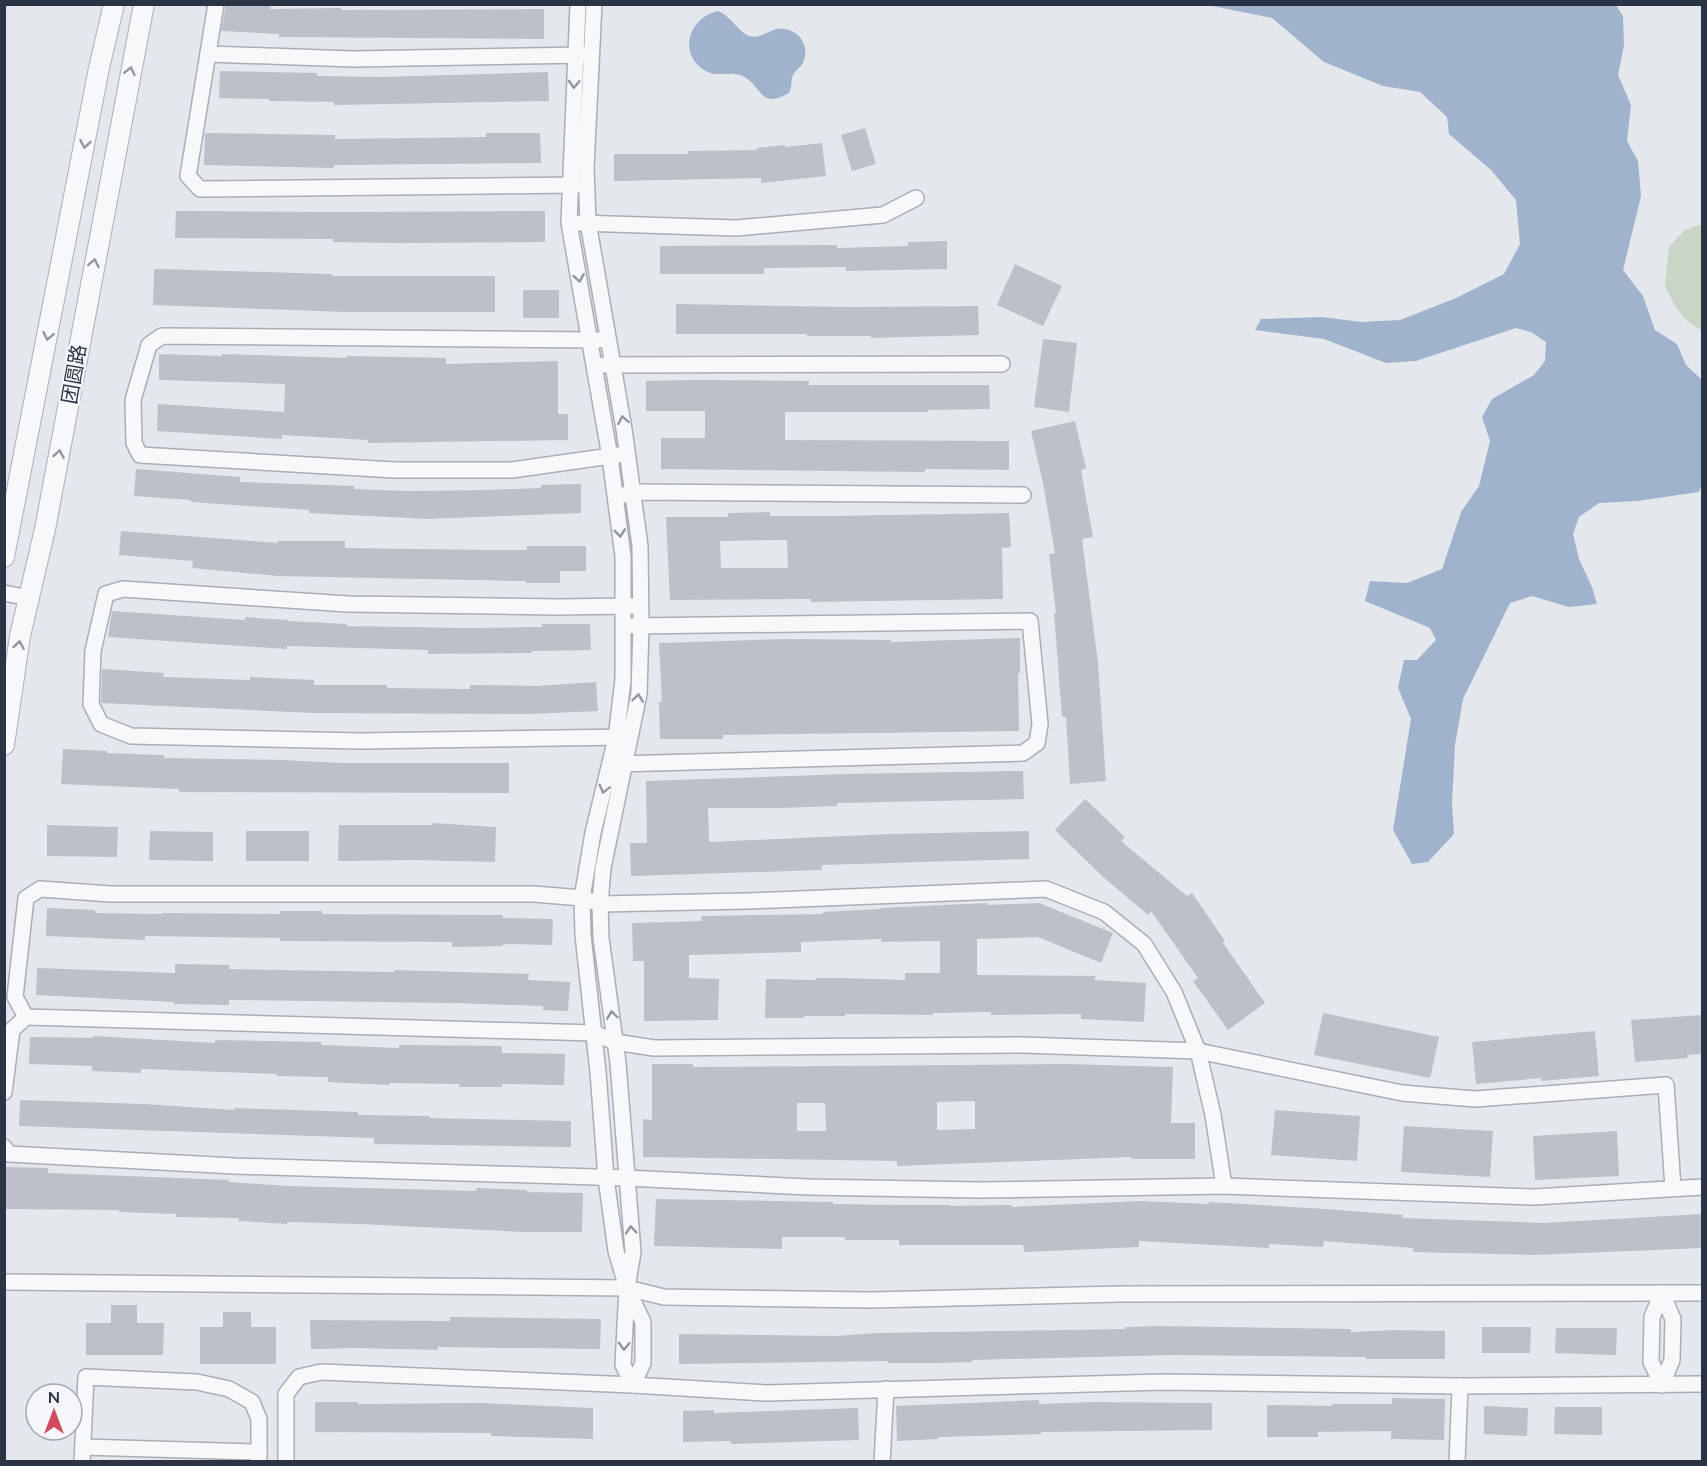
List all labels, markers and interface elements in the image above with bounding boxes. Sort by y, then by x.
one-way arrow [123,66,136,76]
one-way arrow [567,79,580,88]
one-way arrow [79,139,92,149]
one-way arrow [87,258,100,268]
one-way arrow [572,273,585,283]
one-way arrow [42,330,55,340]
street label: 团圆路 [56,342,90,406]
one-way arrow [617,416,629,425]
one-way arrow [52,450,64,459]
one-way arrow [613,528,625,537]
one-way arrow [12,641,25,651]
one-way arrow [631,693,643,703]
one-way arrow [598,783,611,793]
one-way arrow [606,1010,618,1019]
one-way arrow [625,1225,638,1234]
one-way arrow [618,1341,630,1350]
north arrow [24,1382,84,1442]
text: N [48,1387,60,1406]

